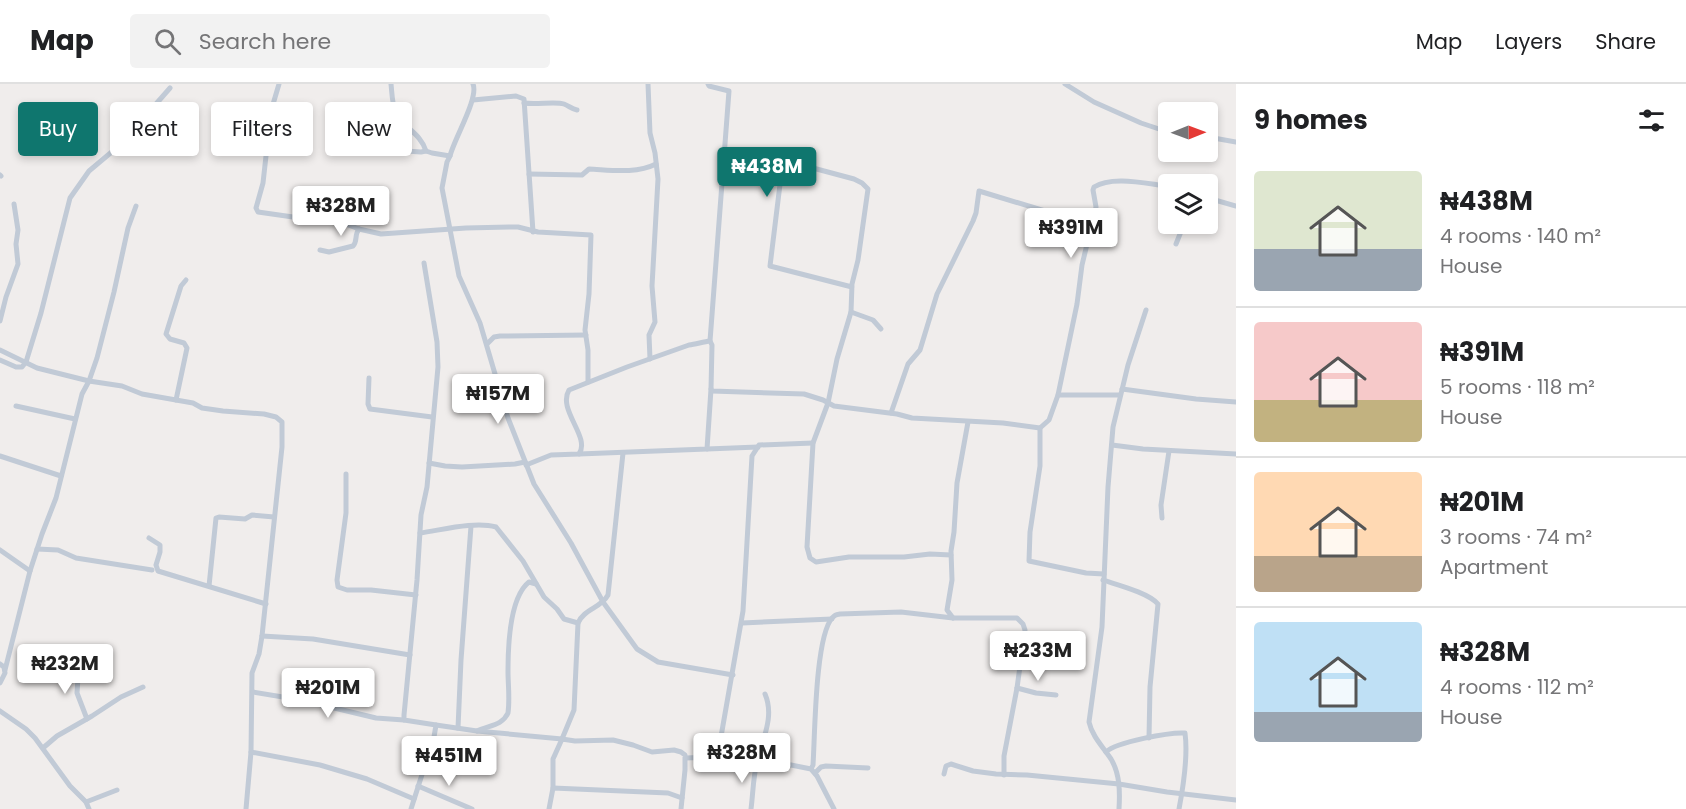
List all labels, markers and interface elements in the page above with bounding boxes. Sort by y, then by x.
search box [130,14,550,68]
text: Map [30,21,94,60]
icon: search [151,25,184,58]
text: Search here [199,26,331,57]
text: Map [1416,27,1462,56]
text: Layers [1495,27,1562,56]
text: Share [1595,27,1656,56]
chip: Buy [18,102,98,156]
chip: Rent [110,102,199,156]
chip: Filters [211,102,313,156]
chip: New [325,102,412,156]
north arrow [1158,102,1218,162]
map controls [1158,102,1218,234]
text: 9 homes [1254,102,1368,138]
icon: filters [1635,104,1668,137]
pin: ₦438M [725,147,809,198]
text: ₦438M [731,152,803,180]
button: layers [1158,174,1218,234]
text: ₦438M [1440,183,1533,219]
pin: ₦328M [299,186,383,237]
text: ₦328M [306,191,376,219]
icon: home [1302,195,1374,267]
pin: ₦391M [1029,208,1113,259]
text: ₦391M [1039,213,1103,241]
text: 4 rooms · 140 m² [1440,222,1601,250]
text: House [1440,252,1502,280]
text: ₦391M [1440,334,1524,370]
icon: home [1302,346,1374,418]
text: 5 rooms · 118 m² [1440,373,1595,401]
pin: ₦157M [456,374,540,425]
text: ₦157M [466,379,530,407]
text: House [1440,403,1502,431]
text: ₦201M [1440,484,1524,520]
icon: home [1302,496,1374,568]
text: 3 rooms · 74 m² [1440,523,1592,551]
text: Apartment [1440,553,1548,581]
pin: ₦233M [996,631,1080,682]
text: ₦328M [1440,634,1530,670]
text: ₦233M [1004,636,1072,664]
pin: ₦232M [23,644,107,695]
icon: home [1302,646,1374,718]
text: ₦232M [31,649,99,677]
pin: ₦201M [286,668,370,719]
text: ₦201M [296,673,360,701]
text: 4 rooms · 112 m² [1440,673,1594,701]
text: House [1440,703,1502,731]
pin: ₦328M [700,733,784,784]
pin: ₦451M [407,736,491,787]
text: ₦328M [707,738,777,766]
text: ₦451M [416,741,482,769]

